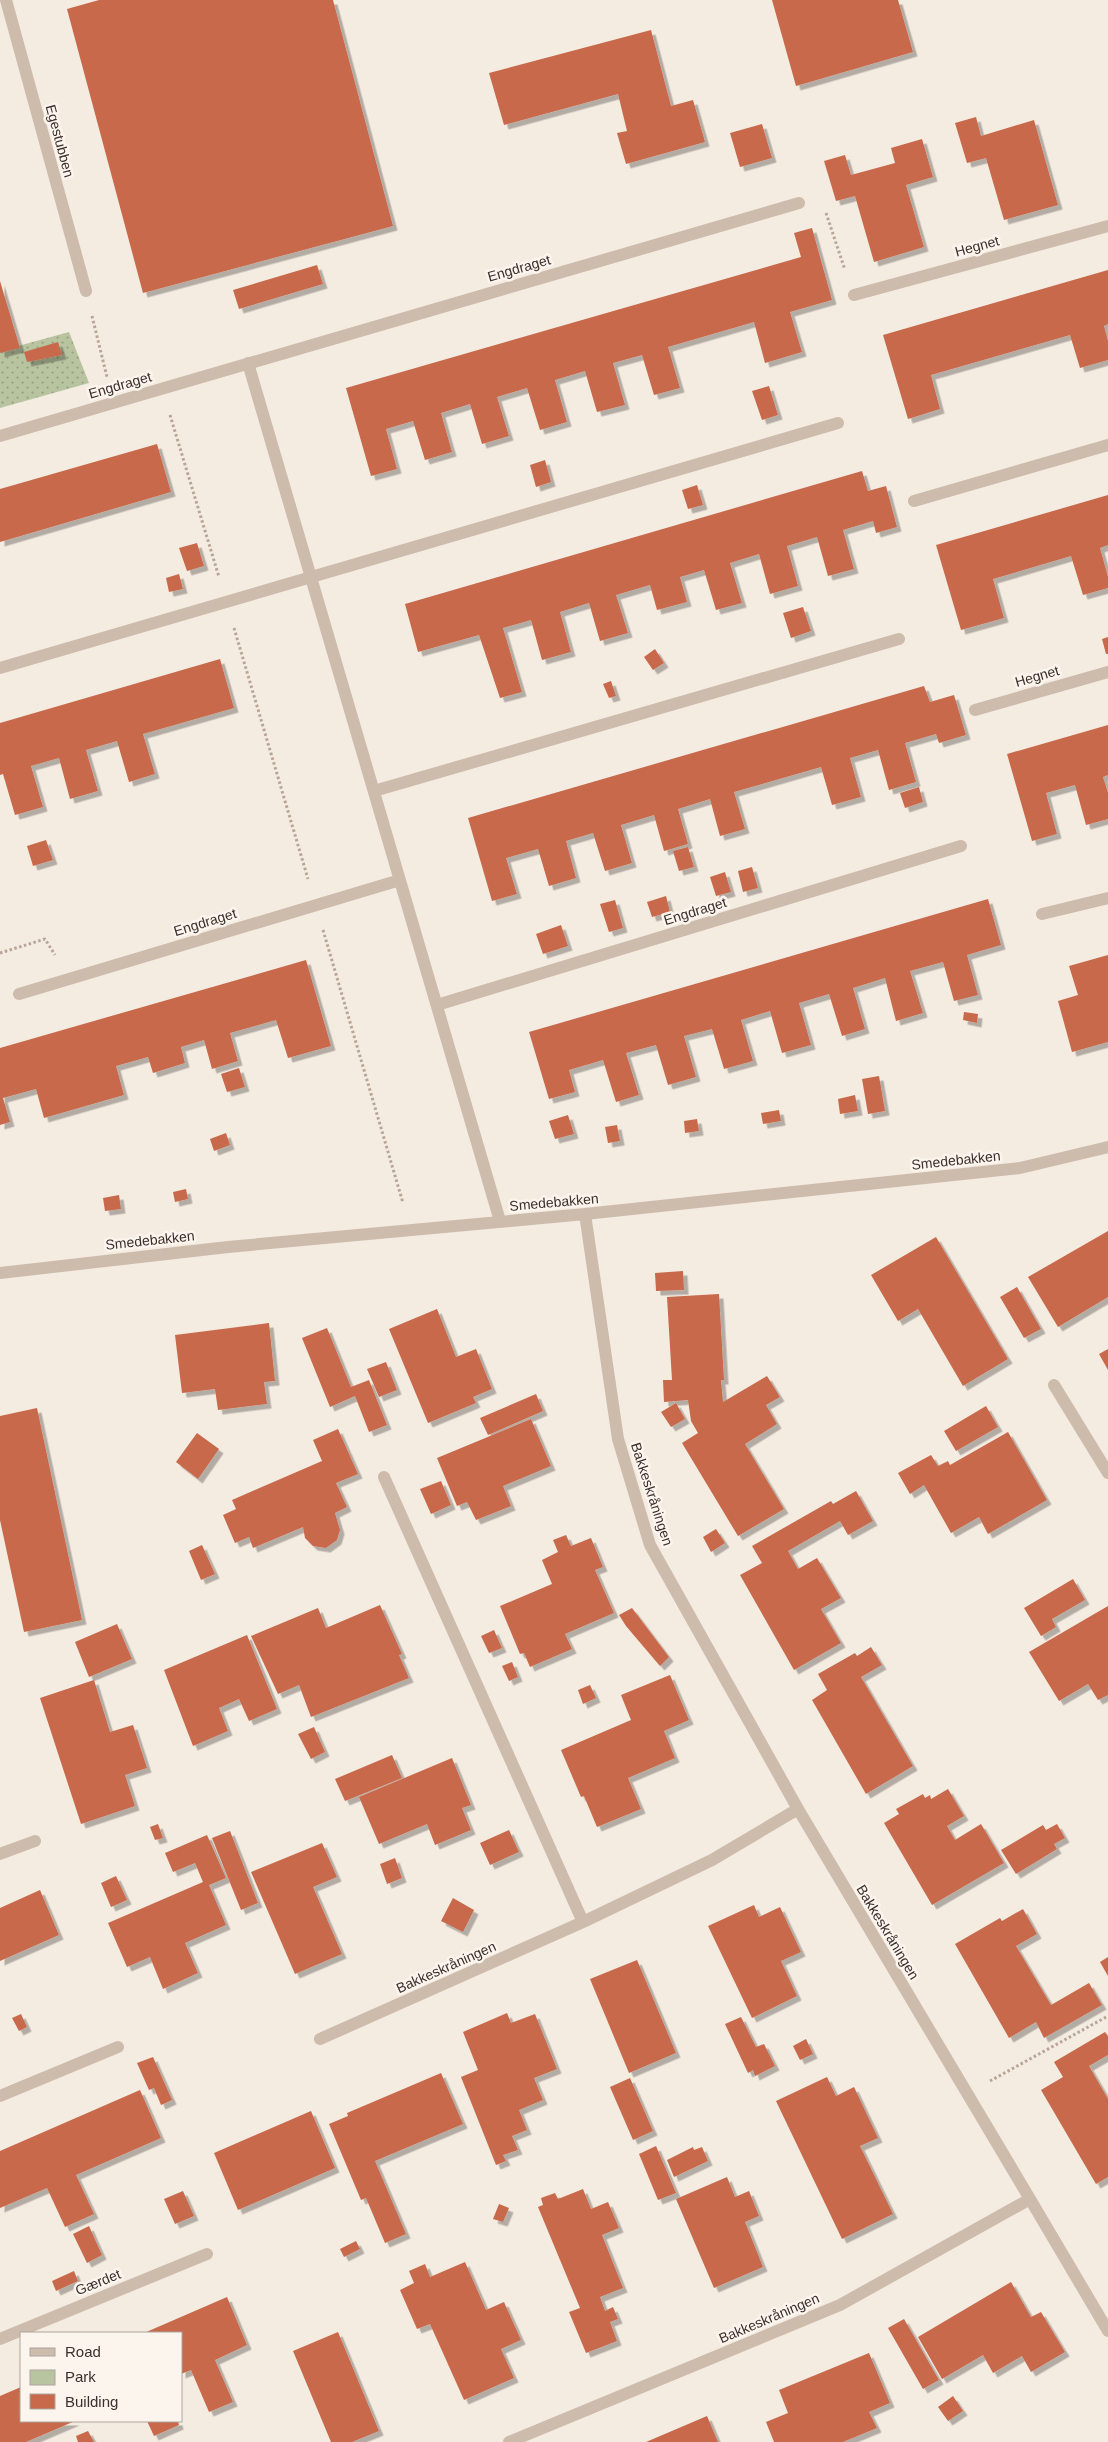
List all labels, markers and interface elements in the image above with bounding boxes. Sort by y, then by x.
street label: Egestubben [43,103,77,179]
street label: Hegnet [953,232,1001,260]
street label: Engdraget [486,251,552,285]
street label: Engdraget [87,368,153,402]
street label: Hegnet [1013,662,1061,690]
street label: Engdraget [662,894,728,928]
street label: Engdraget [172,905,238,939]
street label: Smedebakken [911,1147,1001,1173]
street label: Smedebakken [509,1190,599,1214]
street label: Smedebakken [105,1227,195,1253]
street label: Bakkeskråningen [628,1440,676,1548]
street label: Bakkeskråningen [853,1882,923,1982]
street label: Bakkeskråningen [394,1938,498,1996]
street label: Gærdet [73,2266,123,2298]
street label: Bakkeskråningen [716,2290,822,2346]
legend [20,2332,182,2422]
text: Road [65,2343,101,2360]
text: Park [65,2368,96,2385]
text: Building [65,2393,118,2410]

